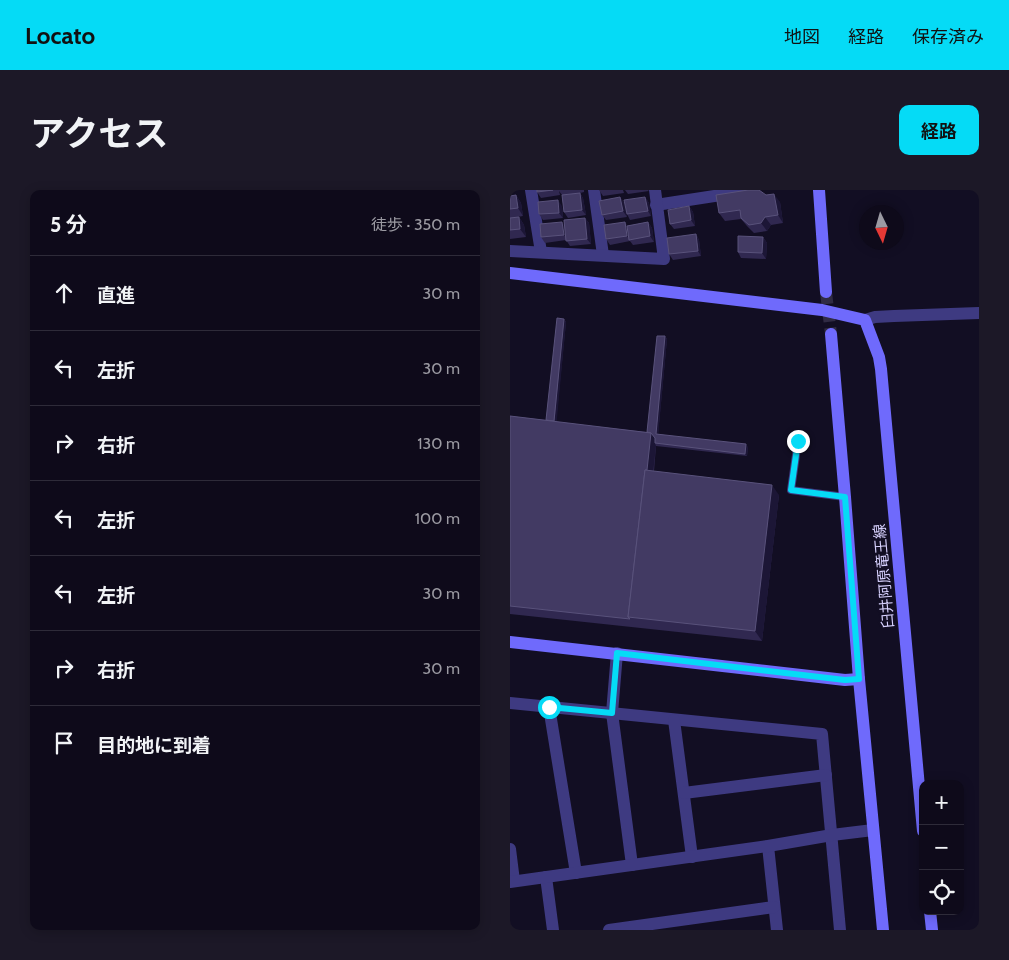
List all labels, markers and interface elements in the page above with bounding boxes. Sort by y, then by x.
text: Locato [25,21,95,50]
text: 地図 [784,26,820,48]
text: 経路 [848,26,884,48]
text: 保存済み [912,26,984,48]
button: 経路 [899,105,979,155]
text: アクセス [30,112,168,155]
north arrow [859,205,904,250]
text: 5 分 [50,212,87,237]
text: 徒歩 · 350 m [371,215,460,234]
icon: ahead [50,279,78,307]
text: 直進 [97,284,135,307]
text: 30 m [423,284,460,303]
icon: left [50,354,78,382]
text: 左折 [97,359,135,382]
text: 30 m [423,359,460,378]
icon: right [50,429,78,457]
route end [787,430,810,453]
text: 右折 [97,434,135,457]
text: 130 m [417,434,460,453]
icon: left [50,504,78,532]
text: 左折 [97,509,135,532]
text: 100 m [415,509,460,528]
street label: 臼井阿原竜王線 [870,523,898,629]
icon: left [50,579,78,607]
text: 左折 [97,584,135,607]
text: 30 m [423,584,460,603]
icon: right [50,654,78,682]
text: 右折 [97,659,135,682]
text: 30 m [423,659,460,678]
route start [538,696,561,719]
icon: arrive [50,729,78,757]
text: 目的地に到着 [97,734,211,757]
map controls [919,780,964,915]
button: + [919,780,964,825]
button: − [919,825,964,870]
button: locate [919,870,964,915]

